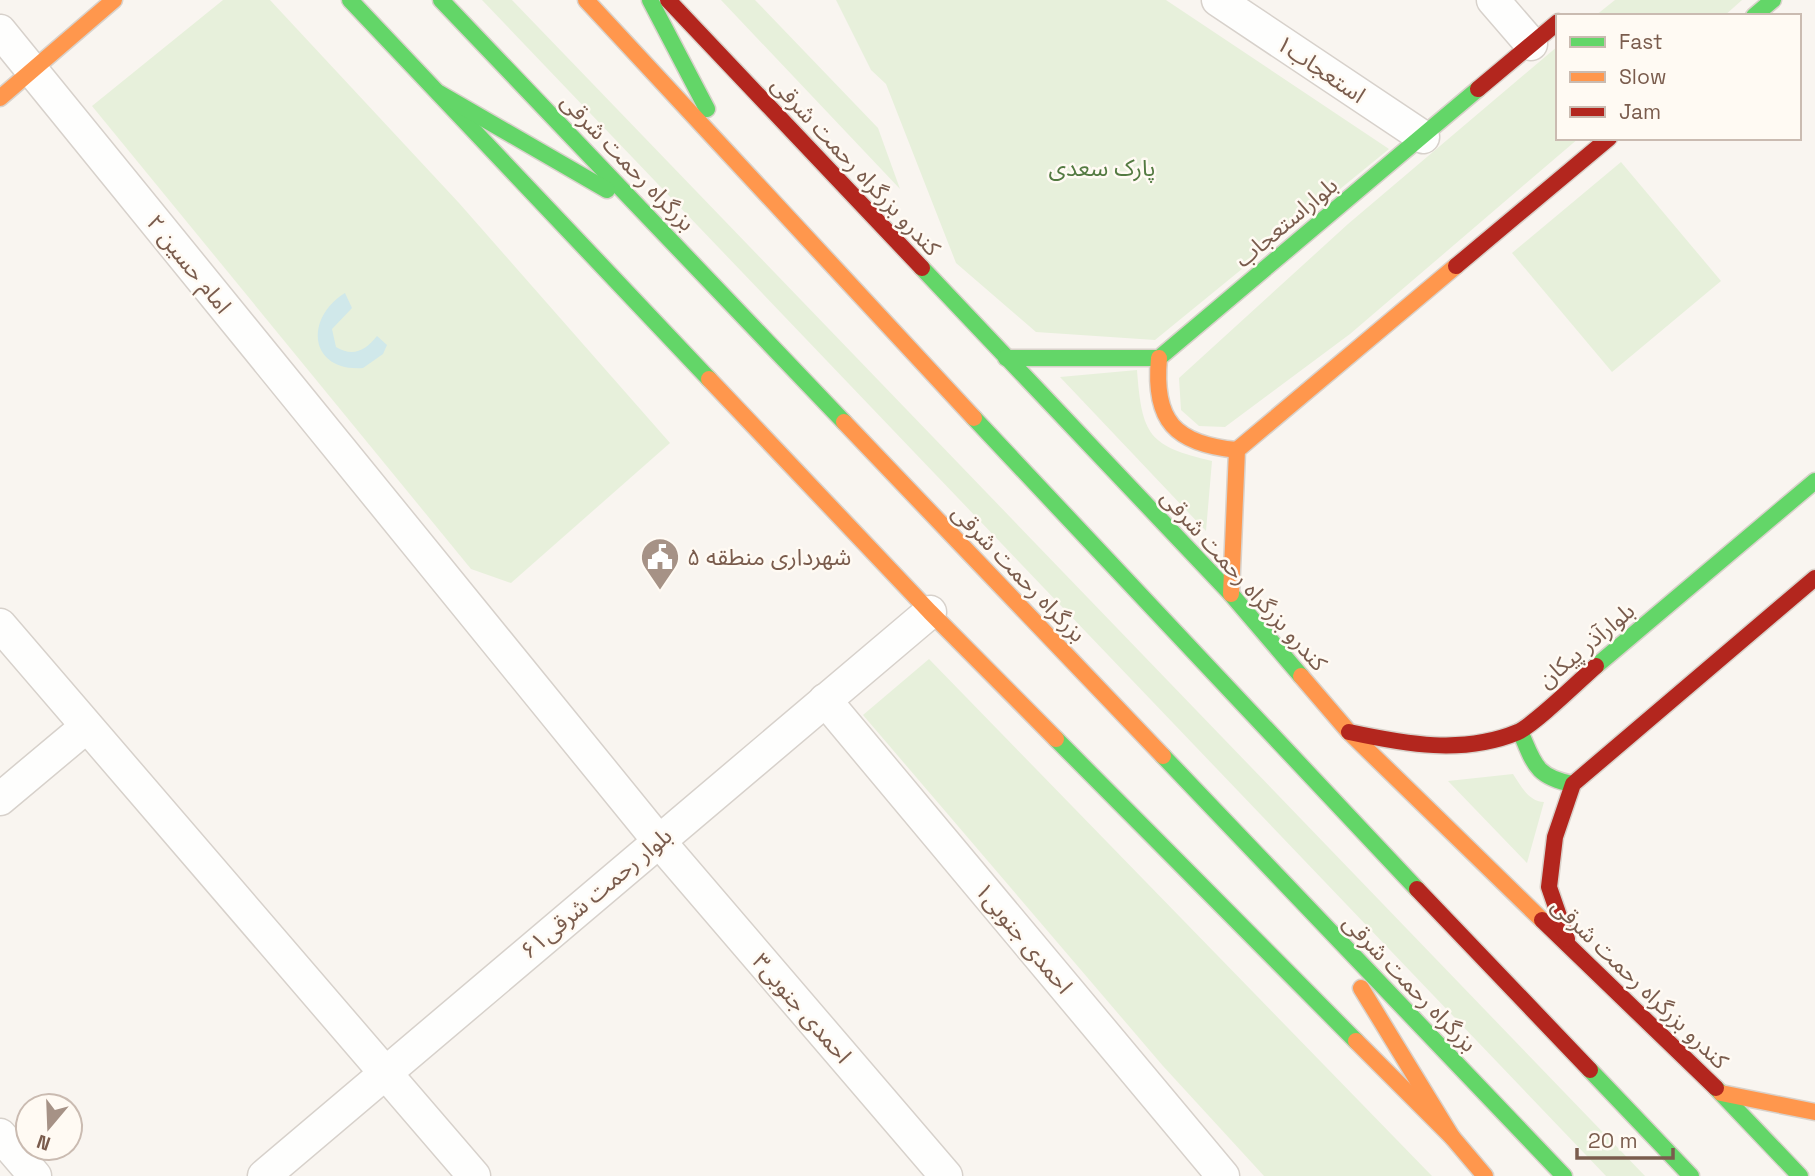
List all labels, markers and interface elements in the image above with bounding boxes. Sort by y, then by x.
legend [1556,14,1801,140]
street label: استعجاب۱ [1271,28,1371,110]
text: Fast [1619,28,1663,55]
text: Slow [1619,63,1667,90]
street label: کندرو بزرگراه رحمت شرقی [765,70,947,262]
street label: بزرگراه رحمت شرقی [554,87,702,237]
text: Jam [1619,98,1661,125]
park label: پارک سعدی [1049,153,1155,183]
street label: بلواراستعجاب [1228,170,1344,274]
street label: ۲ امام حسین [138,208,238,322]
street label: کندرو بزرگراه رحمت شرقی [1154,483,1334,678]
street label: بزرگراه رحمت شرقی [945,498,1093,648]
public building icon: شهرداری منطقه ۵ [639,536,681,591]
place label: شهرداری منطقه ۵ [687,542,851,572]
street label: بلوارآذر پیکان [1531,596,1641,694]
street label: بلوار رحمت شرقی۶۱ [514,821,678,965]
street label: احمدی جنوبی۱ [969,876,1079,1000]
street label: کندرو بزرگراه رحمت شرقی [1545,891,1735,1076]
street label: بزرگراه رحمت شرقی [1336,908,1484,1058]
street label: احمدی جنوبی۳ [746,947,858,1069]
north arrow [14,1092,84,1162]
scale bar [1577,1116,1673,1160]
text: 20 m [1588,1127,1638,1154]
text: N [34,1129,54,1156]

